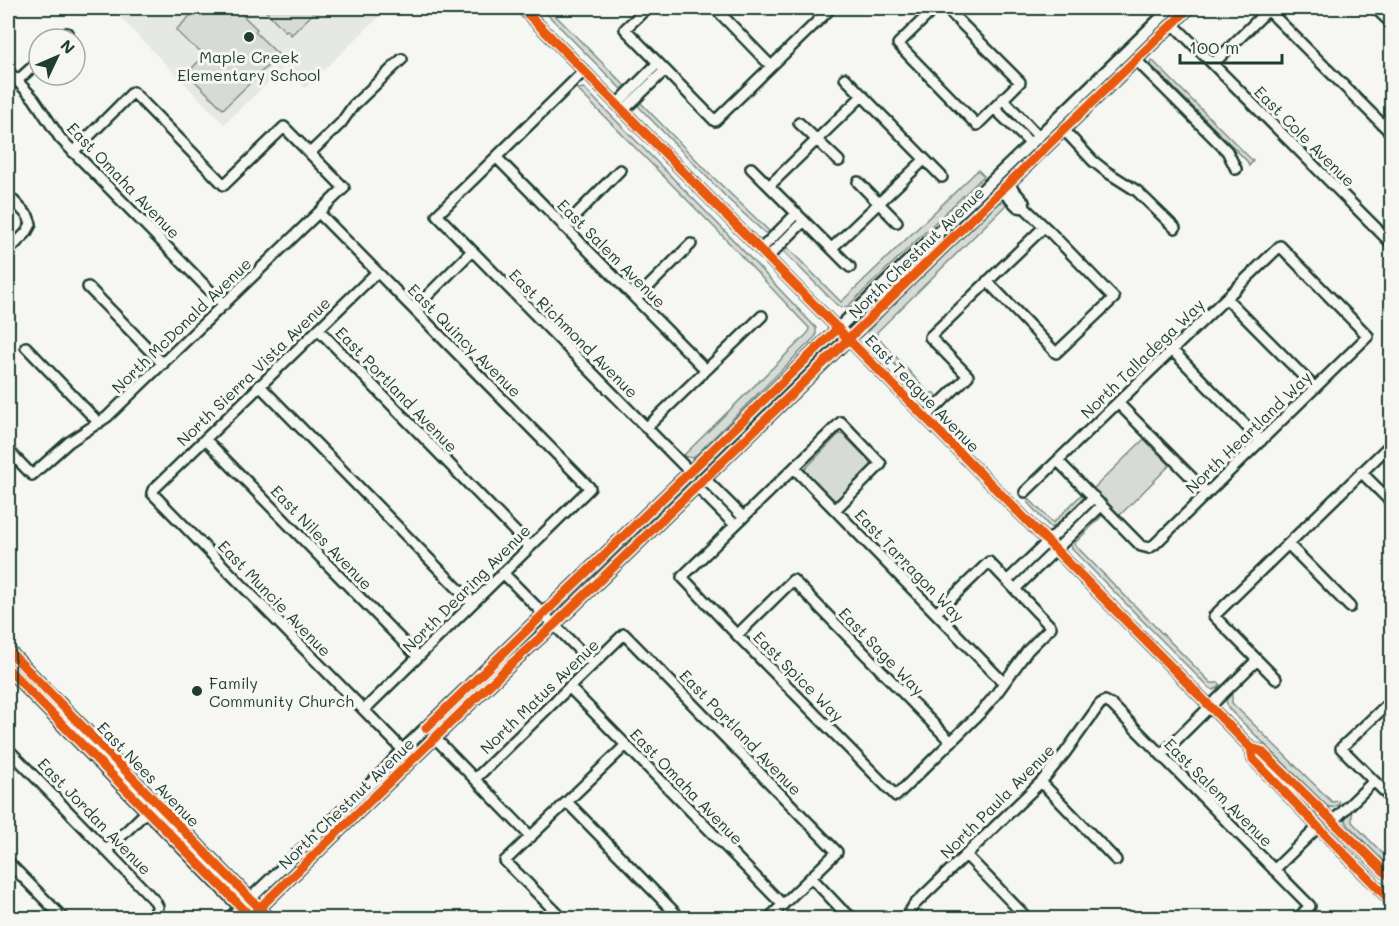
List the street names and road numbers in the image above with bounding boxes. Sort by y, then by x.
street label: East Cole Avenue [1250,81,1360,191]
street label: East Omaha Avenue [63,117,185,243]
street label: North Chestnut Avenue [844,182,988,322]
street label: East Salem Avenue [553,194,671,312]
street label: North McDonald Avenue [107,253,255,397]
street label: East Richmond Avenue [505,264,643,402]
street label: East Quincy Avenue [404,279,526,401]
street label: North Sierra Vista Avenue [172,292,334,450]
street label: North Talladega Way [1076,293,1208,423]
street label: East Portland Avenue [331,322,463,456]
street label: East Teague Avenue [861,329,985,457]
street label: North Heartland Way [1181,366,1315,498]
street label: East Niles Avenue [267,480,377,594]
street label: East Tarragon Way [851,504,969,626]
street label: North Dearing Avenue [397,519,535,657]
street label: East Muncie Avenue [214,535,336,661]
street label: East Sage Way [835,602,929,700]
street label: East Spice Way [749,626,849,726]
street label: North Matus Avenue [475,634,603,758]
street label: East Portland Avenue [675,665,807,799]
street label: East Nees Avenue [93,717,205,831]
street label: East Omaha Avenue [626,723,748,849]
street label: North Chestnut Avenue [274,733,418,873]
street label: East Salem Avenue [1160,733,1278,851]
street label: North Paula Avenue [935,739,1059,863]
street label: East Jordan Avenue [34,753,156,879]

